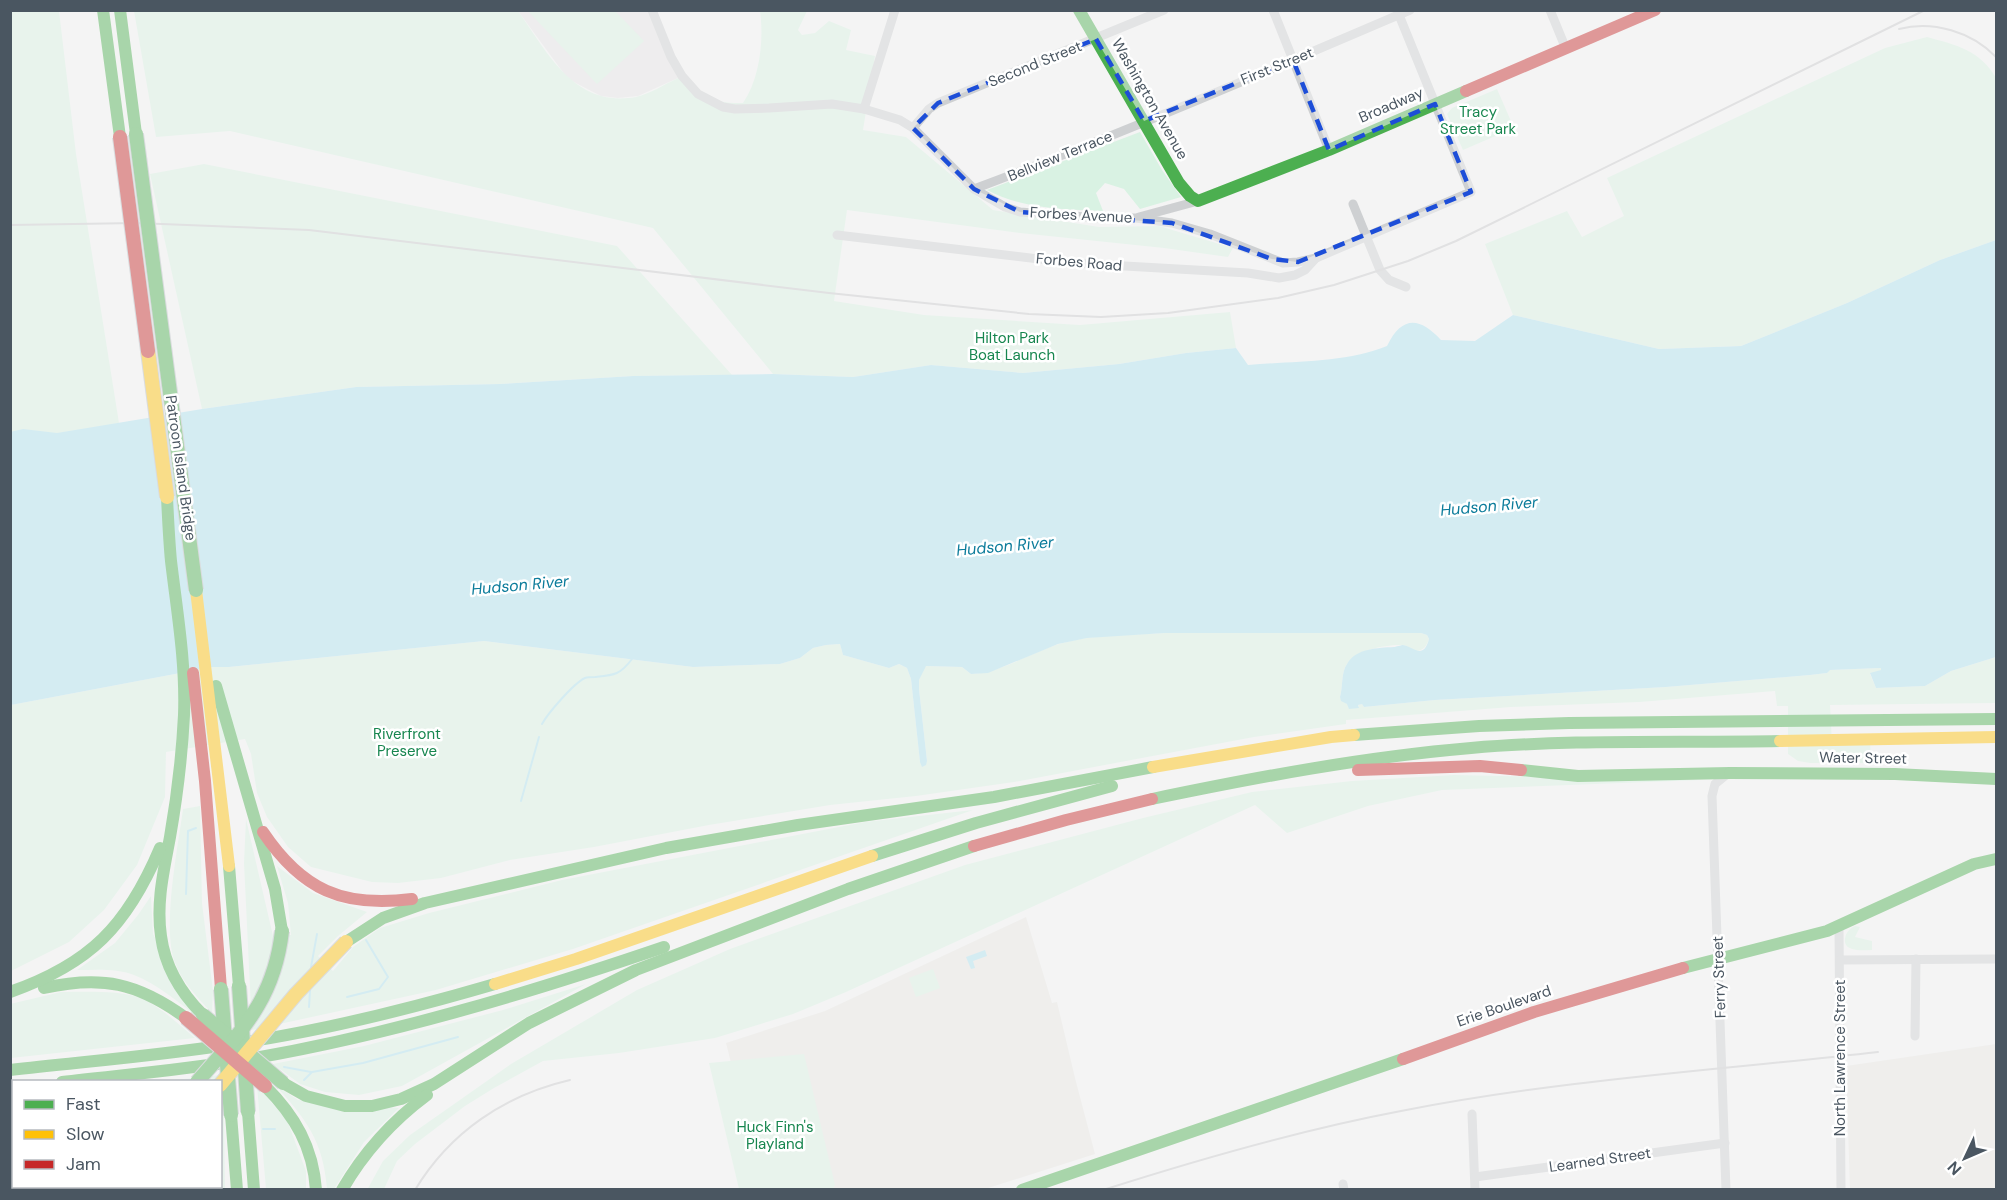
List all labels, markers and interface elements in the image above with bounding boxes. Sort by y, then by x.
street label: Washington Avenue [1107,35,1193,163]
street label: Second Street [985,36,1085,92]
street label: First Street [1238,42,1316,90]
street label: Broadway [1356,82,1427,128]
park label: Tracy Street Park [1440,102,1516,139]
street label: Bellview Terrace [1005,126,1115,186]
street label: Forbes Avenue [1029,202,1133,228]
street label: Forbes Road [1035,248,1123,276]
park label: Hilton Park Boat Launch [969,328,1055,365]
street label: Patroon Island Bridge [161,394,201,542]
water label: Hudson River [1439,491,1540,521]
water label: Hudson River [955,531,1056,561]
water label: Hudson River [470,570,571,600]
park label: Riverfront Preserve [373,724,441,761]
street label: Water Street [1819,747,1907,769]
street label: Ferry Street [1708,935,1730,1018]
street label: Erie Boulevard [1454,980,1554,1032]
street label: North Lawrence Street [1830,980,1850,1136]
legend [12,1080,222,1188]
text: Fast [66,1092,101,1116]
park label: Huck Finn's Playland [737,1117,813,1154]
text: Slow [66,1122,105,1146]
north arrow [1935,1128,1995,1188]
street label: Learned Street [1548,1143,1652,1177]
text: Jam [66,1152,101,1176]
text: N [1943,1157,1966,1180]

